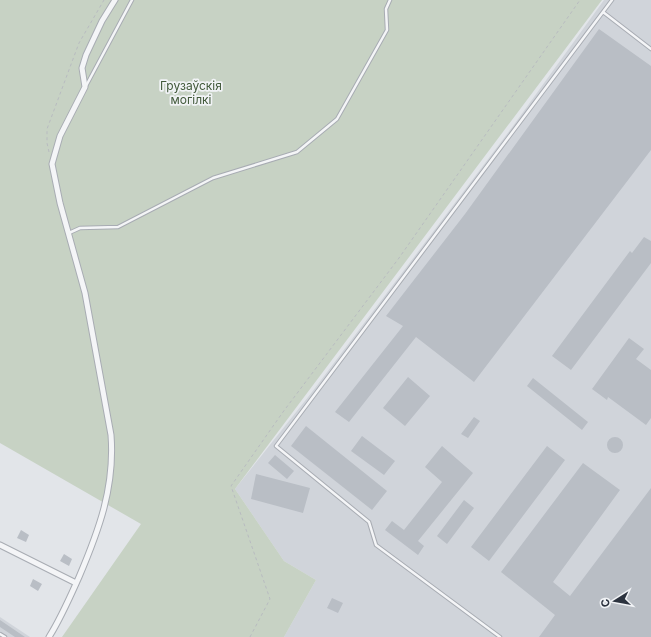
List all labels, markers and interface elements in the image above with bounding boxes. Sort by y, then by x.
park label: Грузаўскія могілкі [160,78,222,107]
north arrow [595,581,635,621]
text: С [598,598,613,608]

